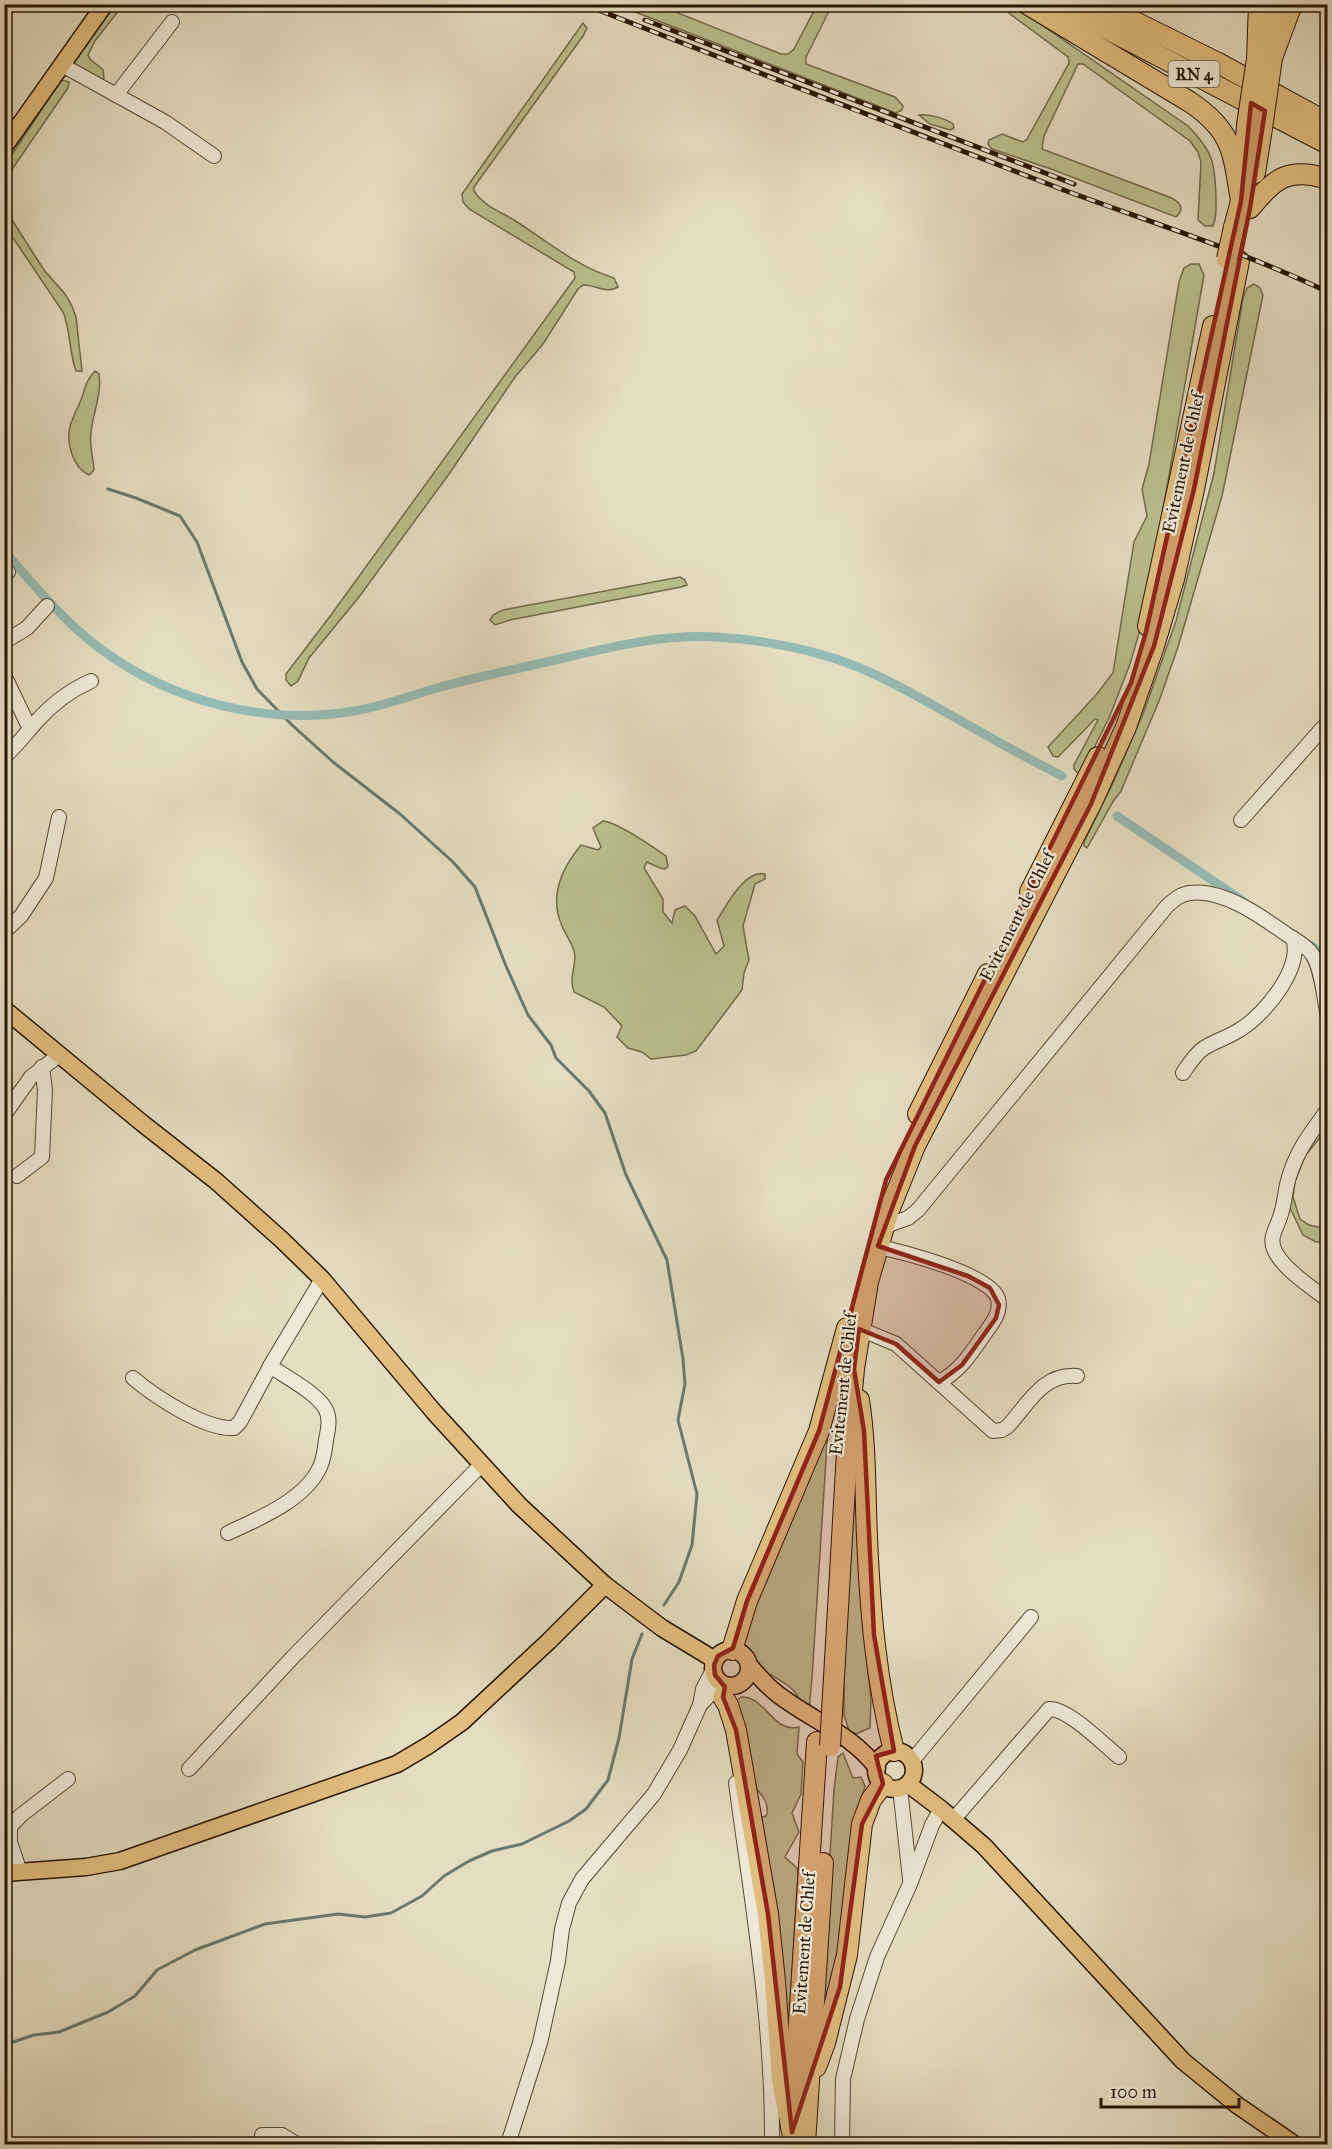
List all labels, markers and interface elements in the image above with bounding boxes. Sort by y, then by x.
road number: RN 4 [1168,61,1220,87]
street label: Evitement de Chlef [1157,388,1209,535]
street label: Evitement de Chlef [975,844,1061,985]
street label: Evitement de Chlef [825,1309,862,1456]
street label: Evitement de Chlef [788,1868,820,2015]
scale bar [1101,2071,1239,2109]
text: 100 m [1110,2081,1157,2103]

